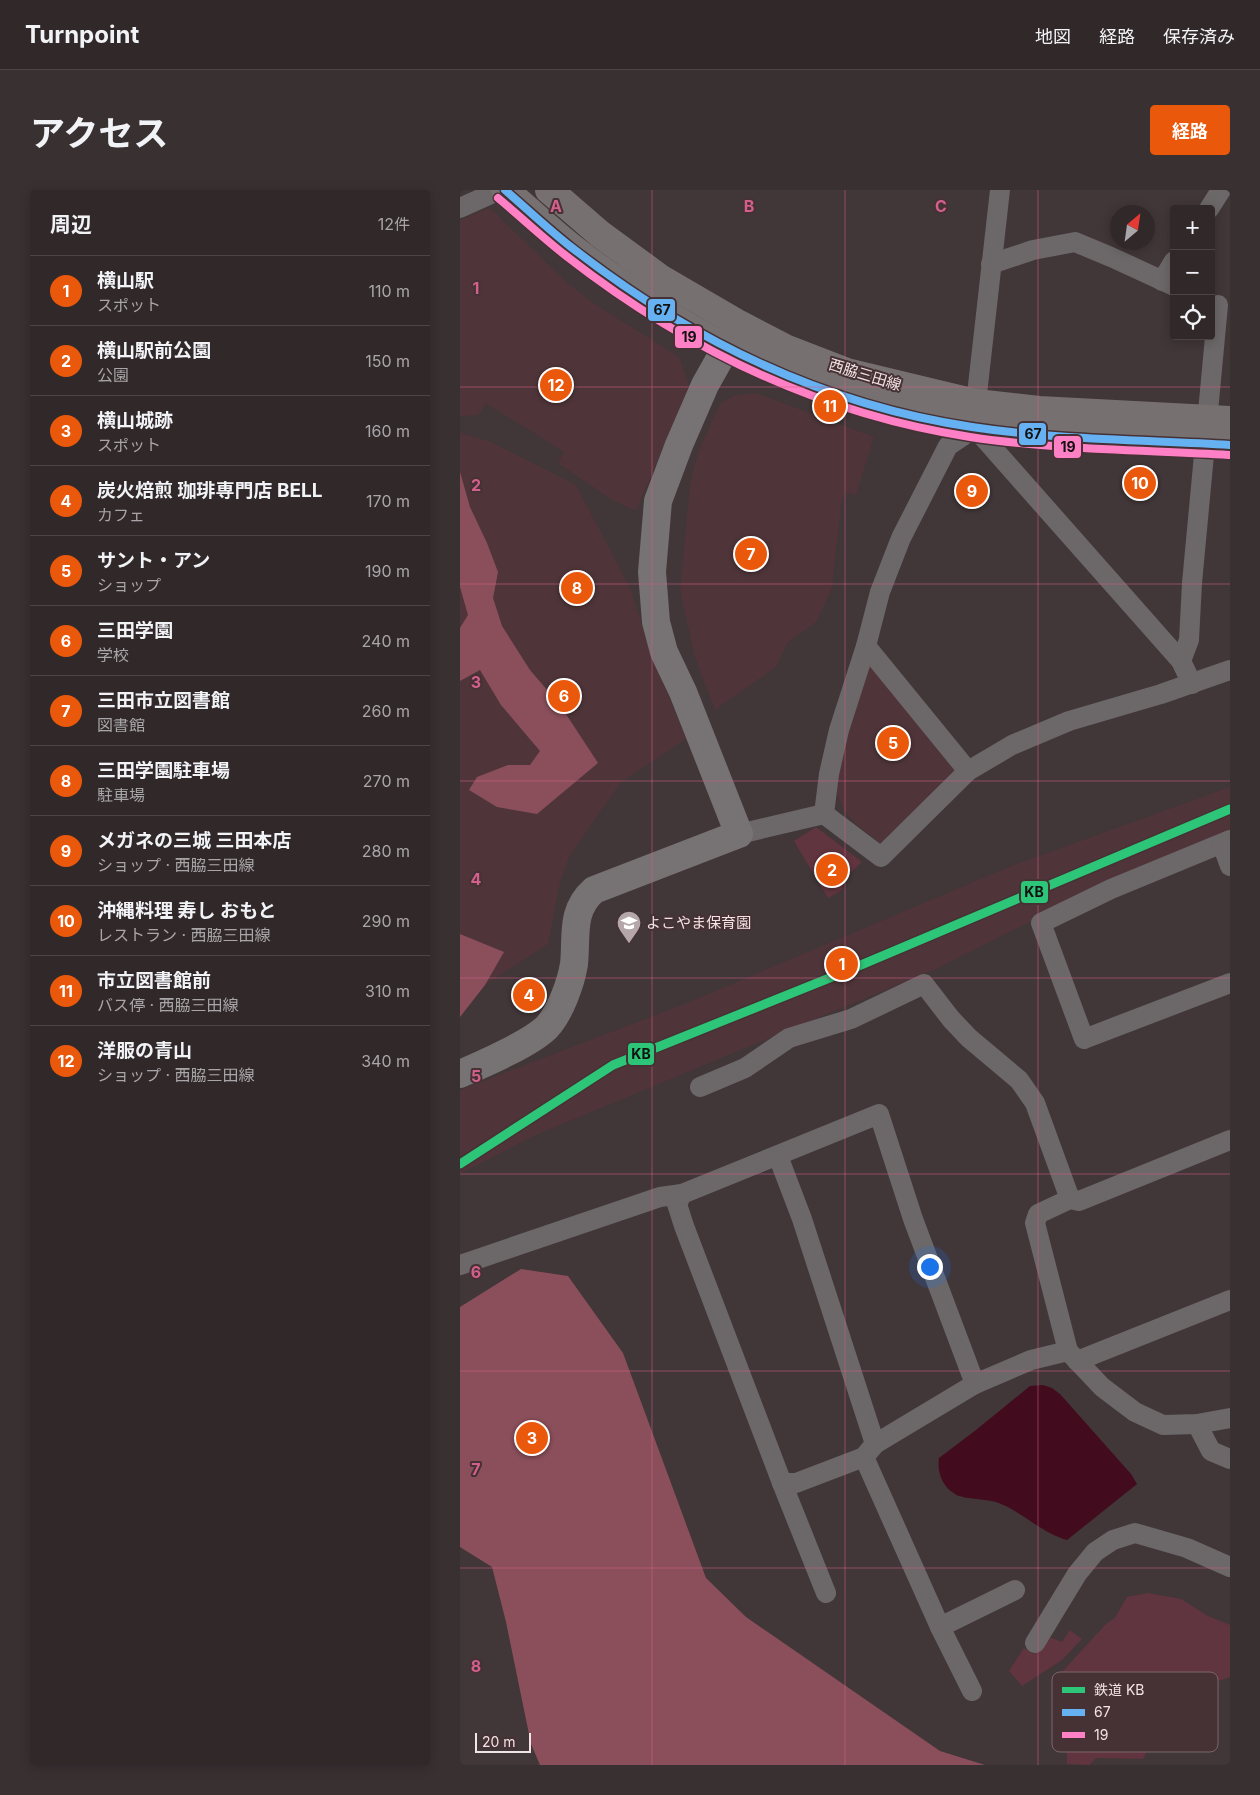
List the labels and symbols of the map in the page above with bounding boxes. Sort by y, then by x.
text: A [550,196,562,216]
text: B [744,196,754,216]
text: C [935,196,947,216]
north arrow [1110,205,1155,250]
text: 1 [473,278,479,298]
line badge: 67 [647,298,676,322]
text: 67 [653,301,671,318]
line badge: 19 [674,325,703,349]
text: 19 [681,328,697,345]
street label: 西脇三田線 [826,354,904,395]
pin: 12 [540,366,572,404]
pin: 11 [814,387,846,425]
line badge: 67 [1018,422,1047,446]
text: 67 [1024,425,1042,442]
line badge: 19 [1053,435,1082,459]
text: 19 [1060,438,1076,455]
pin: 10 [1124,464,1156,502]
pin: 9 [956,472,988,510]
text: 2 [471,475,481,495]
pin: 7 [735,535,767,573]
pin: 8 [561,569,593,607]
text: 3 [471,672,481,692]
pin: 6 [548,677,580,715]
pin: 5 [877,724,909,762]
pin: 2 [816,851,848,889]
text: 4 [471,869,482,889]
line badge: KB [1020,880,1049,904]
text: KB [1024,883,1044,900]
school or university icon: よこやま保育園 [616,910,642,944]
place label: よこやま保育園 [646,913,751,932]
pin: 1 [826,945,858,983]
pin: 4 [513,976,545,1014]
line badge: KB [627,1042,655,1066]
text: KB [631,1045,651,1062]
text: 5 [471,1066,481,1086]
your location [917,1254,943,1280]
text: 6 [471,1262,481,1282]
pin: 3 [516,1419,548,1457]
text: 7 [471,1459,481,1479]
text: 8 [471,1656,481,1676]
legend [1052,1672,1218,1752]
text: 鉄道 KB [1094,1681,1145,1698]
text: 67 [1094,1703,1111,1720]
text: 19 [1094,1726,1108,1743]
scale bar [475,1730,531,1753]

